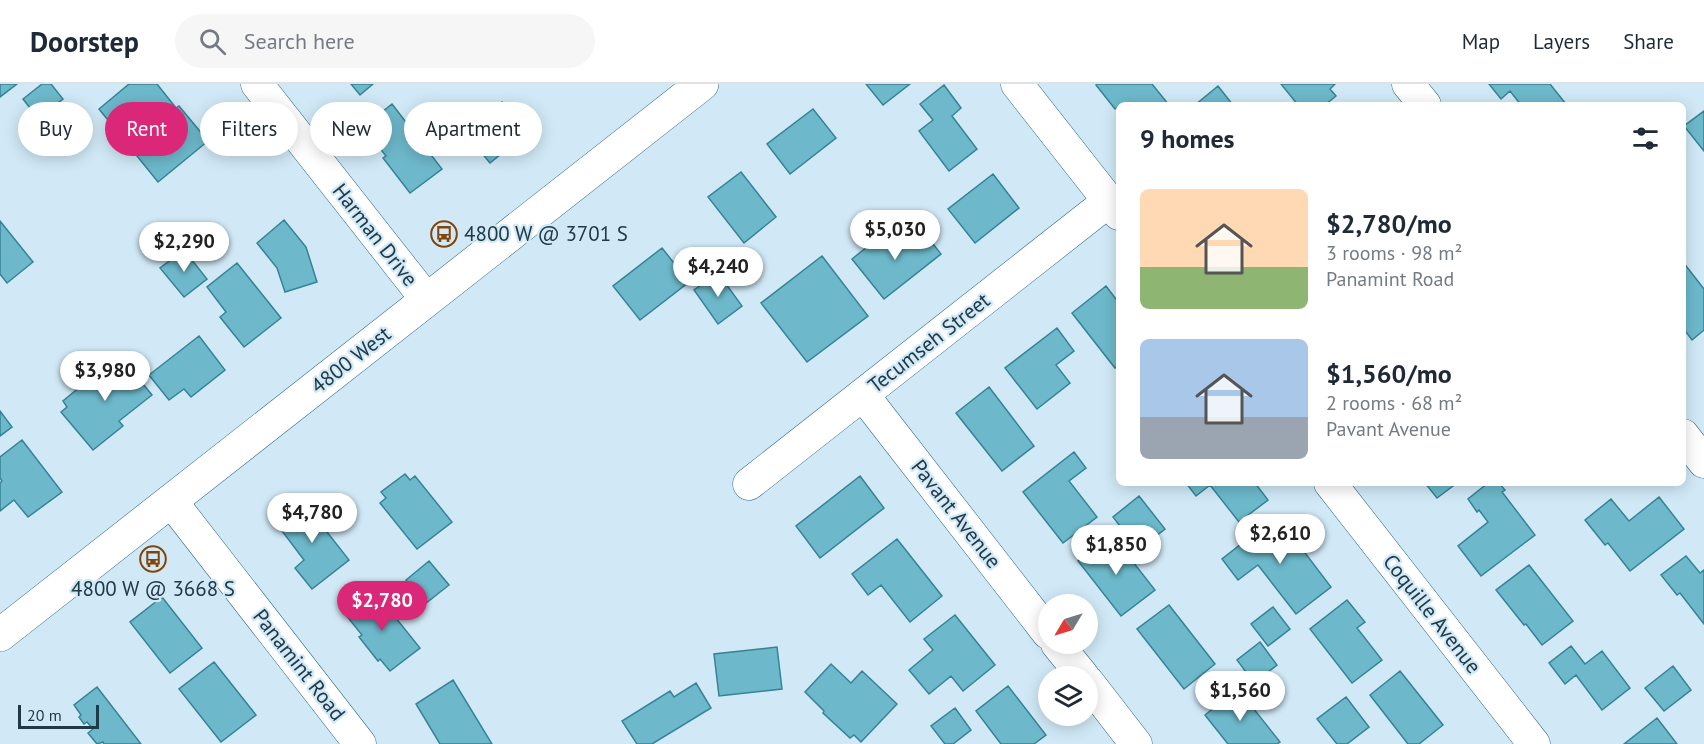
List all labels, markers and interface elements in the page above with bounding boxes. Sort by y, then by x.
search box [175,14,595,68]
text: Doorstep [30,23,139,60]
icon: search [196,25,229,58]
text: Search here [244,27,355,55]
text: Map [1462,28,1500,55]
text: Layers [1533,28,1590,55]
text: Share [1623,28,1674,55]
chip: Buy [18,102,93,156]
chip: Rent [105,102,188,156]
chip: Filters [200,102,298,156]
chip: New [310,102,392,156]
chip: Apartment [404,102,542,156]
text: 9 homes [1140,122,1235,155]
icon: filters [1629,122,1662,155]
street label: Harman Drive [327,178,424,292]
text: $2,780/mo [1326,207,1452,240]
pin: $5,030 [846,210,944,261]
icon: home [1188,213,1260,285]
text: $5,030 [864,216,926,242]
bus stop icon: 4800 W @ 3701 S [429,219,459,249]
place label: 4800 W @ 3701 S [464,220,628,247]
pin: $2,290 [135,222,233,273]
text: $2,290 [153,228,215,254]
text: 3 rooms · 98 m² [1326,240,1462,266]
pin: $4,240 [669,247,767,298]
text: $4,240 [687,253,749,279]
text: Panamint Road [1326,266,1454,292]
street label: Tecumseh Street [862,287,995,399]
street label: 4800 West [305,320,396,399]
pin: $3,980 [56,351,154,402]
text: $3,980 [74,357,136,383]
text: $1,560/mo [1326,357,1452,390]
icon: home [1188,363,1260,435]
text: 2 rooms · 68 m² [1326,390,1462,416]
text: Pavant Avenue [1326,416,1451,442]
street label: Pavant Avenue [905,454,1007,574]
pin: $4,780 [263,493,361,544]
text: $4,780 [281,499,343,525]
pin: $2,610 [1231,514,1329,565]
text: $2,610 [1249,520,1311,546]
pin: $1,850 [1067,525,1165,576]
text: $1,850 [1085,531,1147,557]
bus stop icon: 4800 W @ 3668 S [138,544,168,574]
street label: Coquille Avenue [1377,549,1487,679]
place label: 4800 W @ 3668 S [71,575,235,602]
pin: $2,780 [333,581,431,632]
text: $2,780 [351,587,413,613]
north arrow [1038,594,1098,654]
map controls [1038,594,1098,726]
street label: Panamint Road [247,603,351,726]
button: layers [1038,666,1098,726]
pin: $1,560 [1191,671,1289,722]
text: $1,560 [1209,677,1271,703]
scale bar [18,702,99,730]
text: 20 m [27,705,62,725]

